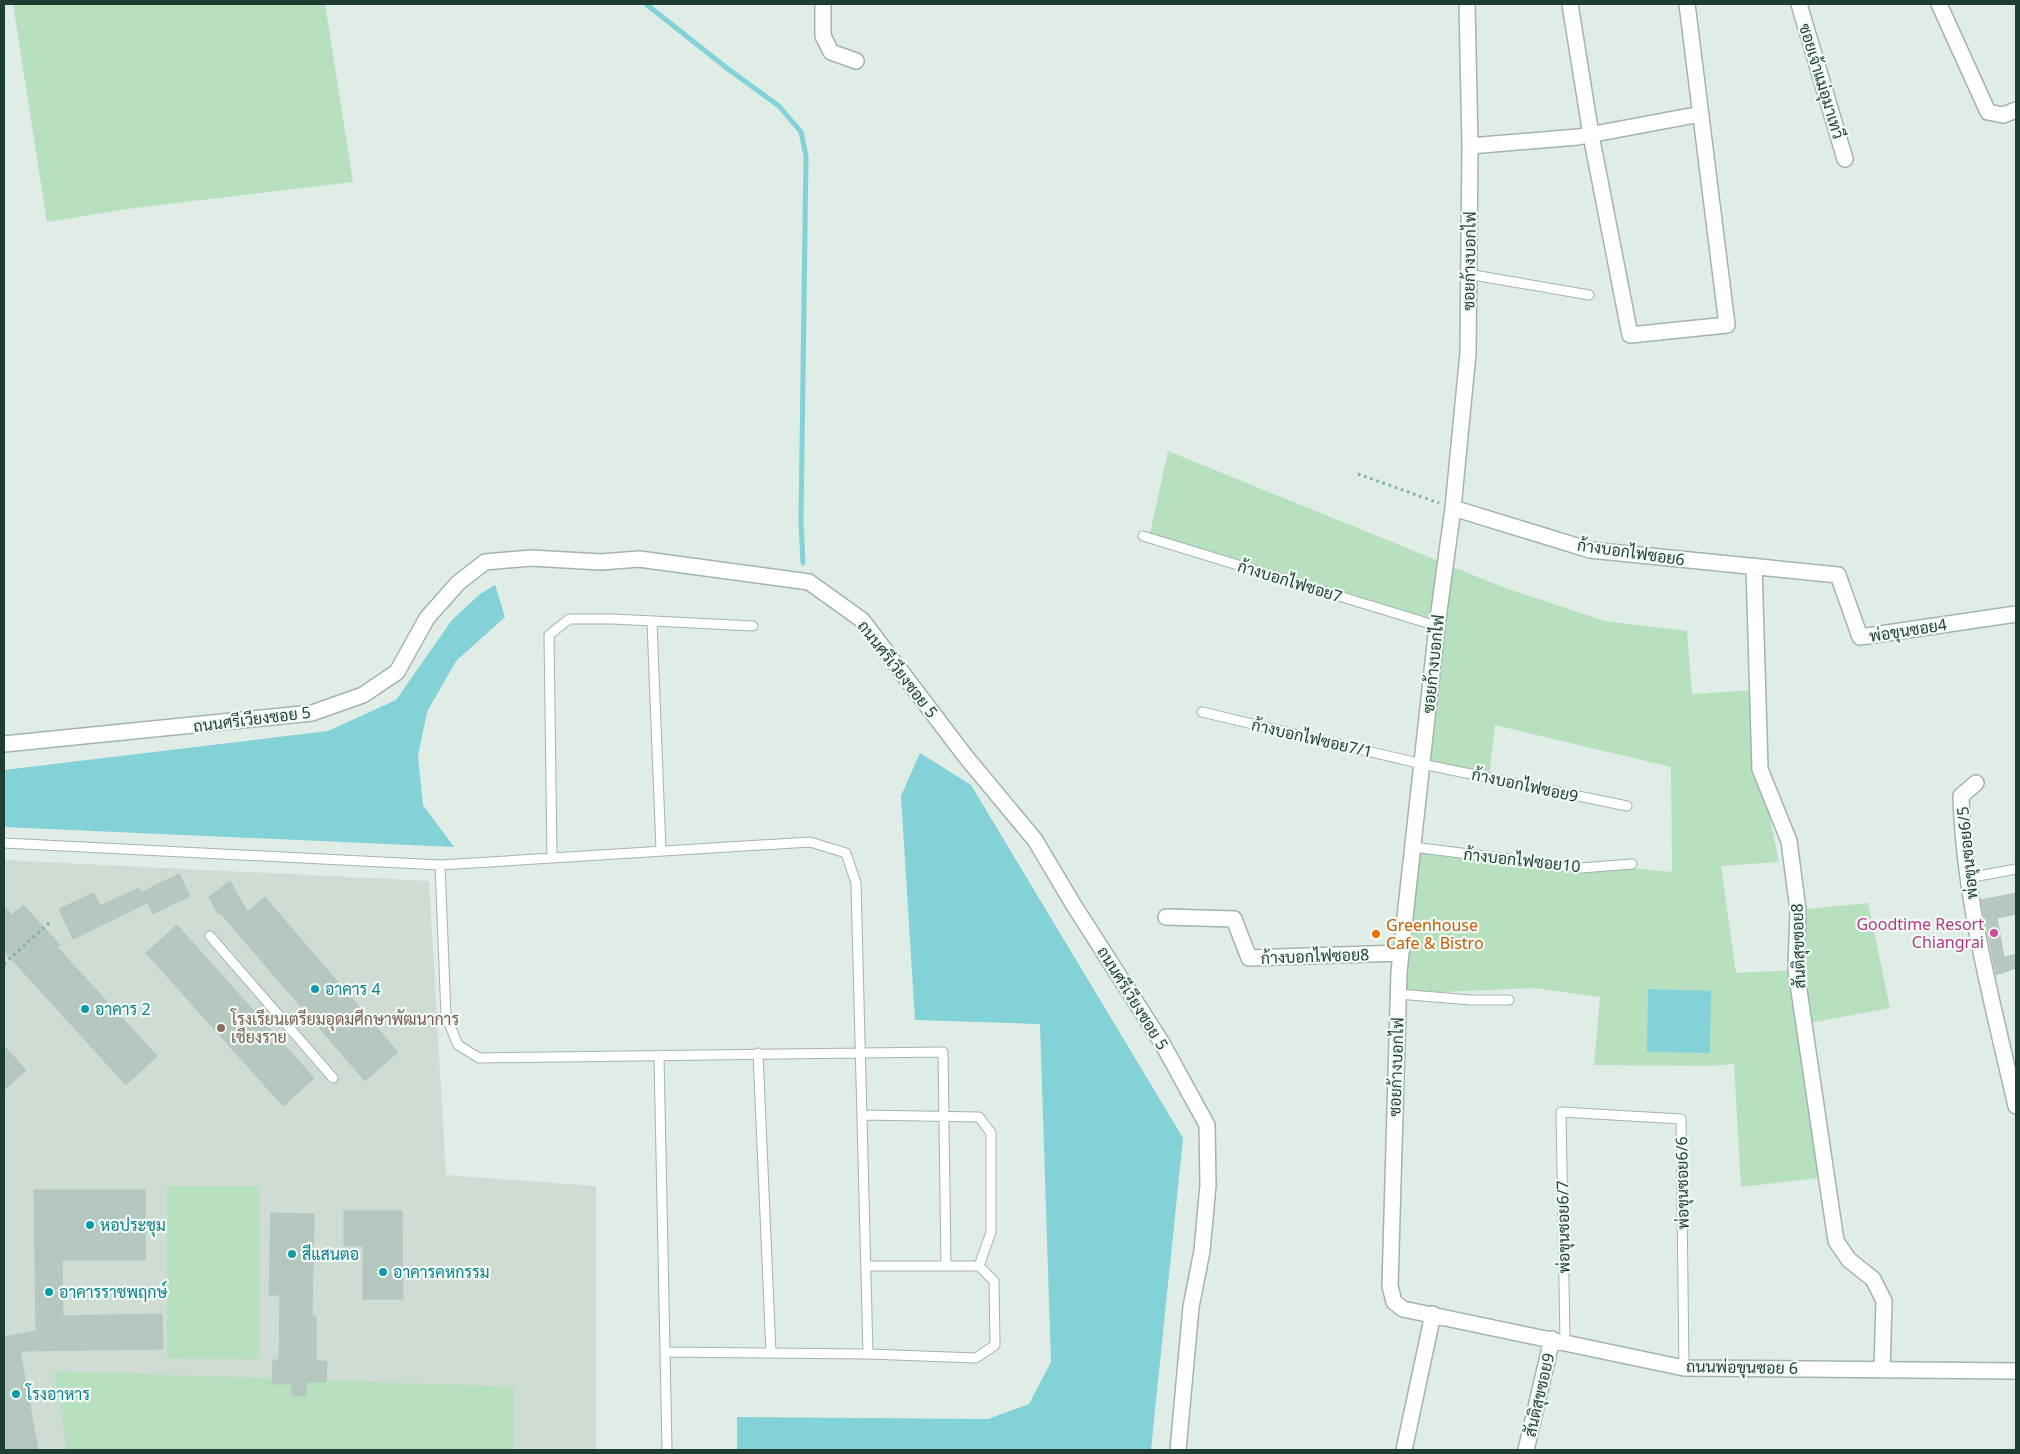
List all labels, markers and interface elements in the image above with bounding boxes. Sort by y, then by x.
street label: ซอยเจ้าแม่อุมาเทวี [1793,21,1850,142]
street label: ซอยก้างบอกไฟ [1457,211,1481,311]
street label: ก้างบอกไฟซอย6 [1576,534,1686,570]
street label: ก้างบอกไฟซอย7 [1235,555,1345,607]
street label: ซอยก้างบอกไฟ [1417,613,1449,715]
street label: พ่อขุนซอย4 [1868,613,1948,648]
street label: ถนนศรีเวียงซอย 5 [853,616,943,722]
street label: ถนนศรีเวียงซอย 5 [192,701,312,737]
street label: ก้างบอกไฟซอย7/1 [1249,713,1375,763]
street label: ก้างบอกไฟซอย9 [1470,763,1580,807]
street label: พ่อขุนซอย6/5 [1951,805,1984,901]
street label: ก้างบอกไฟซอย10 [1462,843,1582,877]
street label: สันติสุขซอย8 [1786,903,1811,989]
place label: Goodtime Resort Chiangrai [1856,913,1984,953]
place label: Greenhouse Cafe & Bistro [1386,914,1484,954]
marker: Goodtime Resort Chiangrai [1988,927,2000,939]
marker: Greenhouse Cafe & Bistro [1370,928,1382,940]
street label: ถนนศรีเวียงซอย 5 [1092,942,1174,1054]
street label: ก้างบอกไฟซอย8 [1260,943,1370,969]
place label: อาคาร 4 [325,978,381,1000]
marker: อาคาร 4 [309,983,321,995]
place label: อาคาร 2 [95,998,151,1020]
marker: อาคาร 2 [79,1003,91,1015]
place label: โรงเรียนเตรียมอุดมศึกษาพัฒนาการ เชียงราย [230,1008,459,1048]
street label: ซอยก้างบอกไฟ [1383,1017,1409,1117]
marker: โรงเรียนเตรียมอุดมศึกษาพัฒนาการ เชียงราย [215,1022,227,1034]
street label: พ่อขุนซอย6/6 [1670,1136,1695,1230]
street label: พ่อขุนซอย6/7 [1551,1180,1576,1274]
place label: หอประชุม [100,1214,166,1237]
marker: หอประชุม [84,1219,96,1231]
place label: สีแสนตอ [302,1243,359,1265]
marker: สีแสนตอ [286,1248,298,1260]
place label: อาคารคหกรรม [393,1261,490,1283]
marker: อาคารคหกรรม [377,1266,389,1278]
place label: อาคารราชพฤกษ์ [59,1280,168,1303]
marker: อาคารราชพฤกษ์ [43,1286,55,1298]
street label: สันติสุขซอย9 [1519,1351,1560,1439]
street label: ถนนพ่อขุนซอย 6 [1686,1355,1798,1380]
place label: โรงอาหาร [25,1383,90,1405]
marker: โรงอาหาร [10,1388,22,1400]

